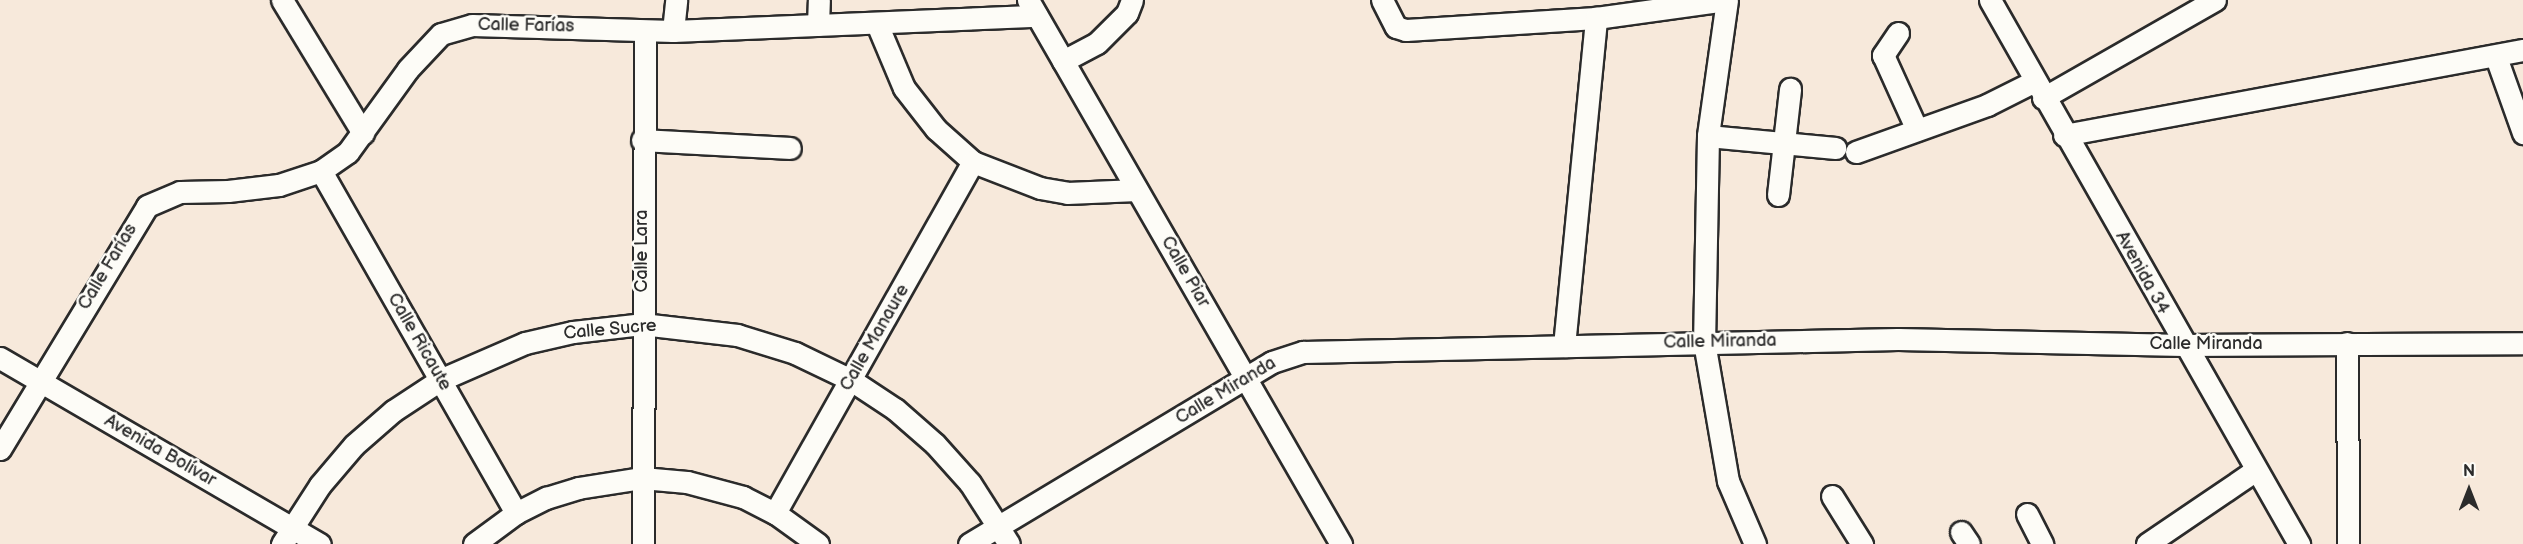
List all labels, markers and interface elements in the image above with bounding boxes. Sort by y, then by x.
street label: Calle Farías [477,14,575,38]
street label: Calle Lara [631,210,653,292]
street label: Calle Farías [74,220,142,314]
street label: Avenida 34 [2110,228,2174,318]
street label: Calle Piar [1156,233,1214,311]
street label: Calle Manaure [836,281,914,395]
street label: Calle Ricaute [382,289,456,395]
street label: Calle Sucre [562,315,658,345]
street label: Calle Miranda [1663,330,1777,354]
street label: Calle Miranda [2149,333,2263,355]
street label: Calle Miranda [1172,353,1280,429]
street label: Avenida Bolívar [100,410,220,492]
north arrow [2439,460,2499,520]
text: N [2463,462,2475,481]

